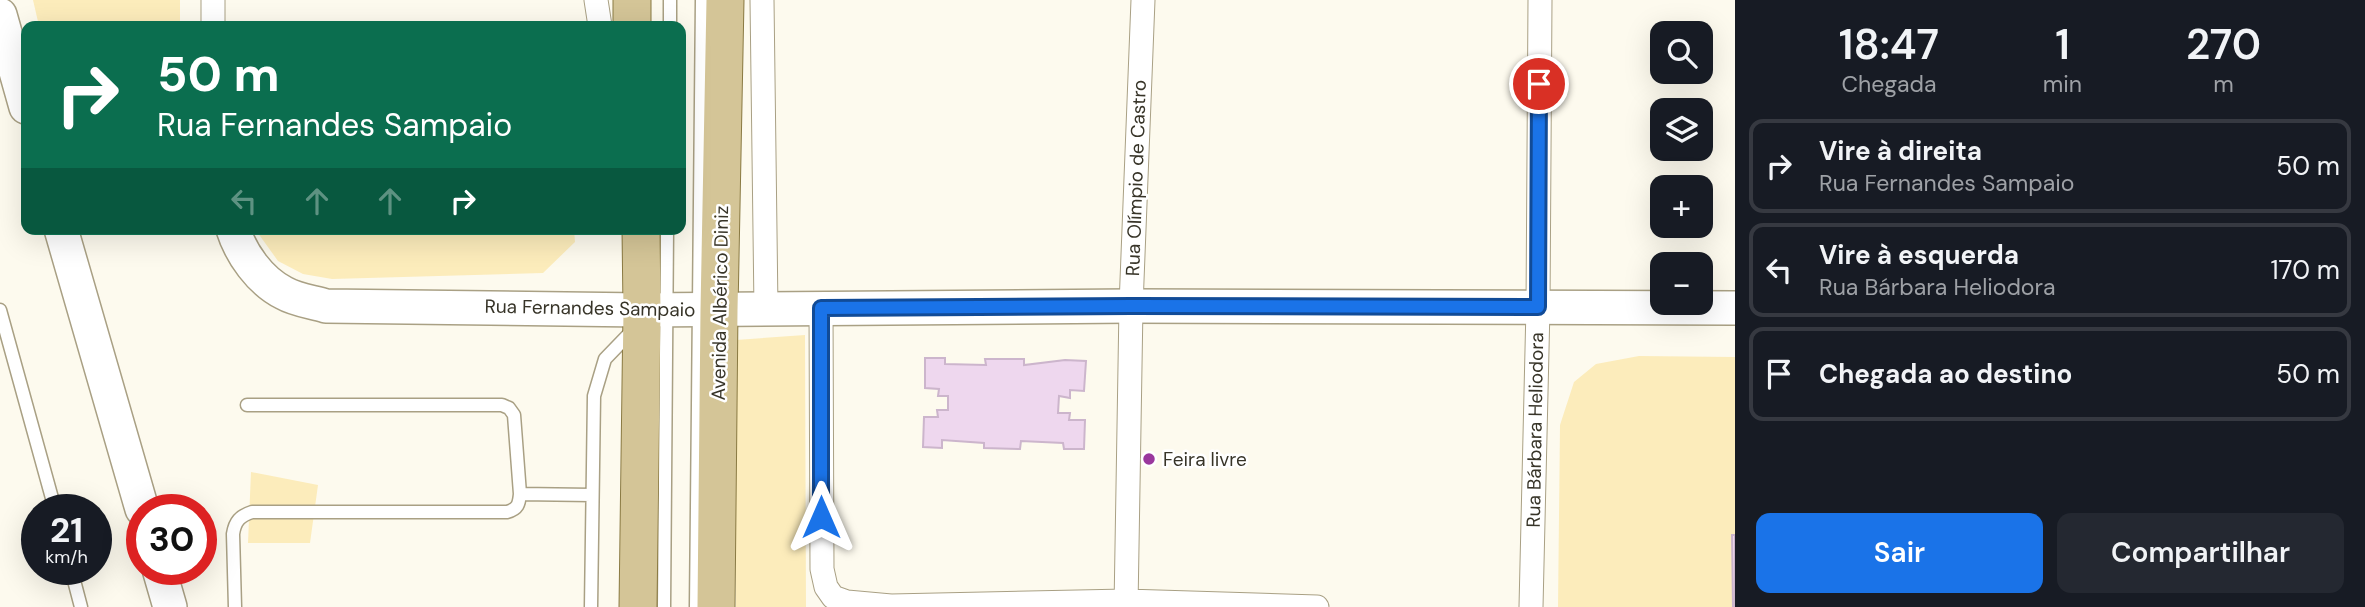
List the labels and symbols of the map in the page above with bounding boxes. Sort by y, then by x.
pin [1509,54,1569,114]
street label: Rua Olímpio de Castro [1120,79,1152,277]
street label: Avenida Albérico Diniz [706,205,734,401]
street label: Rua Fernandes Sampaio [484,294,696,322]
street label: Rua Bárbara Heliodora [1521,332,1549,528]
place label: Feira livre [1163,447,1247,472]
marker: Feira livre [1141,451,1157,467]
position arrow [784,480,858,554]
speed limit sign: 30 [126,494,217,585]

